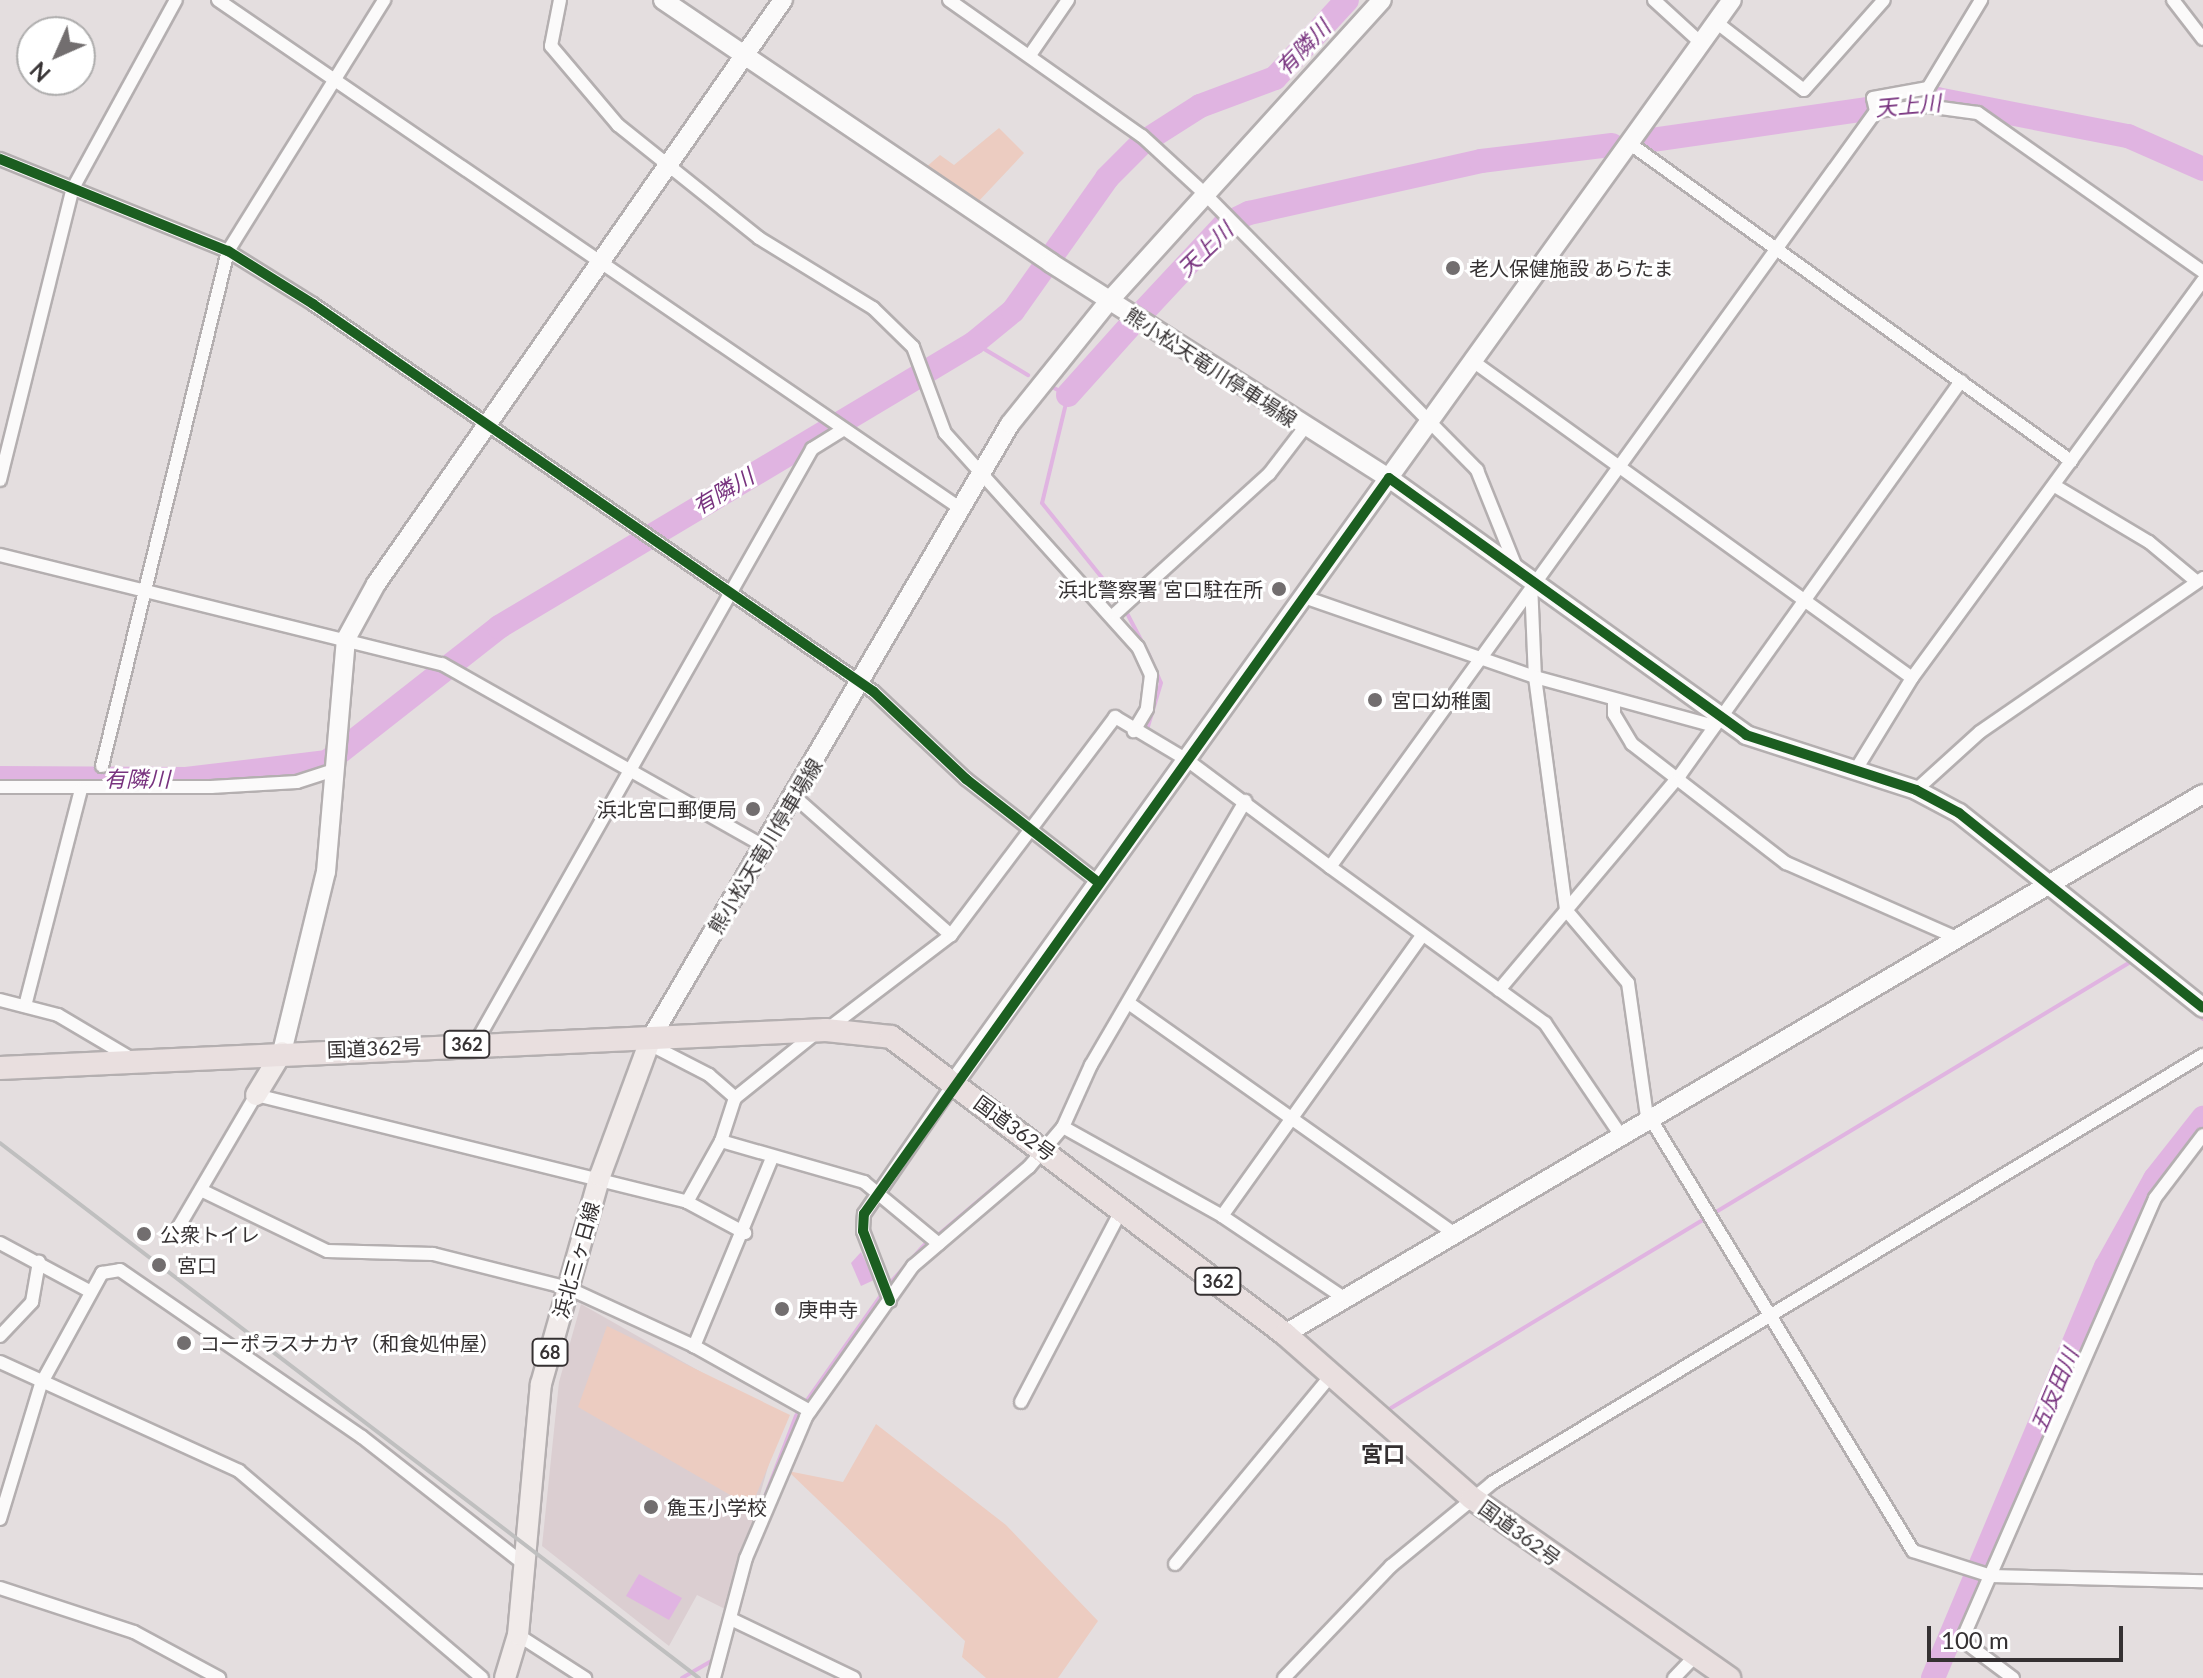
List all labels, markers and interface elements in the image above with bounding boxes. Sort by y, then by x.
water label: 有隣川 [1271,14,1335,80]
north arrow [16,16,96,96]
text: N [25,56,56,87]
water label: 天上川 [1874,89,1942,121]
water label: 天上川 [1172,217,1238,281]
place label: 老人保健施設 あらたま [1469,256,1674,280]
marker: 老人保健施設 あらたま [1444,259,1462,277]
street label: 熊小松天竜川停車場線 [1121,302,1301,432]
water label: 有隣川 [688,463,758,519]
place label: 浜北警察署 宮口駐在所 [1058,577,1263,601]
marker: 浜北警察署 宮口駐在所 [1270,580,1288,598]
place label: 宮口幼稚園 [1391,688,1491,712]
marker: 宮口幼稚園 [1366,691,1384,709]
street label: 熊小松天竜川停車場線 [703,754,827,938]
water label: 有隣川 [104,766,170,792]
place label: 浜北宮口郵便局 [597,797,737,821]
marker: 浜北宮口郵便局 [744,800,762,818]
road number: 362 [443,1030,491,1058]
street label: 国道362号 [326,1034,422,1062]
street label: 国道362号 [970,1090,1060,1166]
street label: 浜北三ヶ日線 [548,1199,604,1321]
place label: 公衆トイレ [160,1222,260,1246]
marker: 公衆トイレ [135,1225,153,1243]
place label: 宮口 [177,1253,217,1277]
marker: 宮口 [148,1254,170,1276]
road number: 362 [1194,1267,1242,1295]
place label: 庚申寺 [798,1297,858,1321]
marker: 庚申寺 [773,1300,791,1318]
place label: コーポラスナカヤ（和食処仲屋） [200,1331,500,1355]
marker: コーポラスナカヤ（和食処仲屋） [175,1334,193,1352]
road number: 68 [530,1338,570,1366]
water label: 五反田川 [2025,1344,2083,1436]
district label: 宮口 [1361,1441,1405,1467]
place label: 麁玉小学校 [667,1495,767,1519]
street label: 国道362号 [1475,1495,1565,1571]
marker: 麁玉小学校 [642,1498,660,1516]
scale bar [1931,1610,2127,1660]
text: 100 m [1941,1625,2009,1654]

